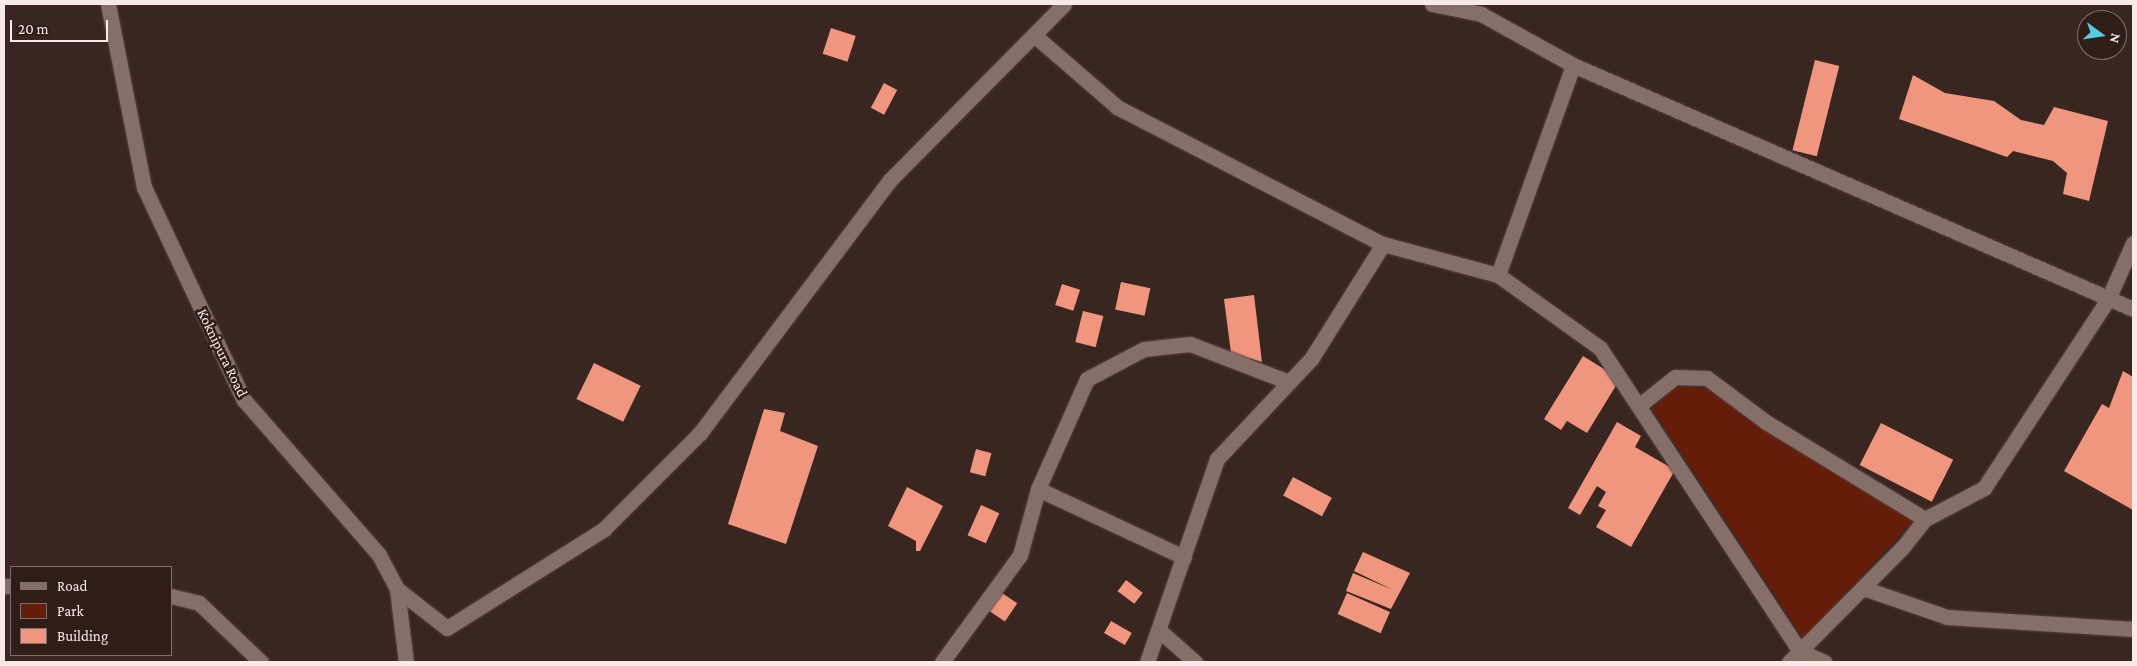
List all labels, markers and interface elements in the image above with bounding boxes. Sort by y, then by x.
scale bar [12,10,110,42]
north arrow [2077,10,2127,60]
text: 20 m [18,21,49,37]
text: N [2107,32,2125,45]
street label: Koknipura Road [193,306,251,400]
legend [10,566,172,656]
text: Road [57,578,87,594]
text: Park [57,603,84,619]
text: Building [57,628,108,644]

